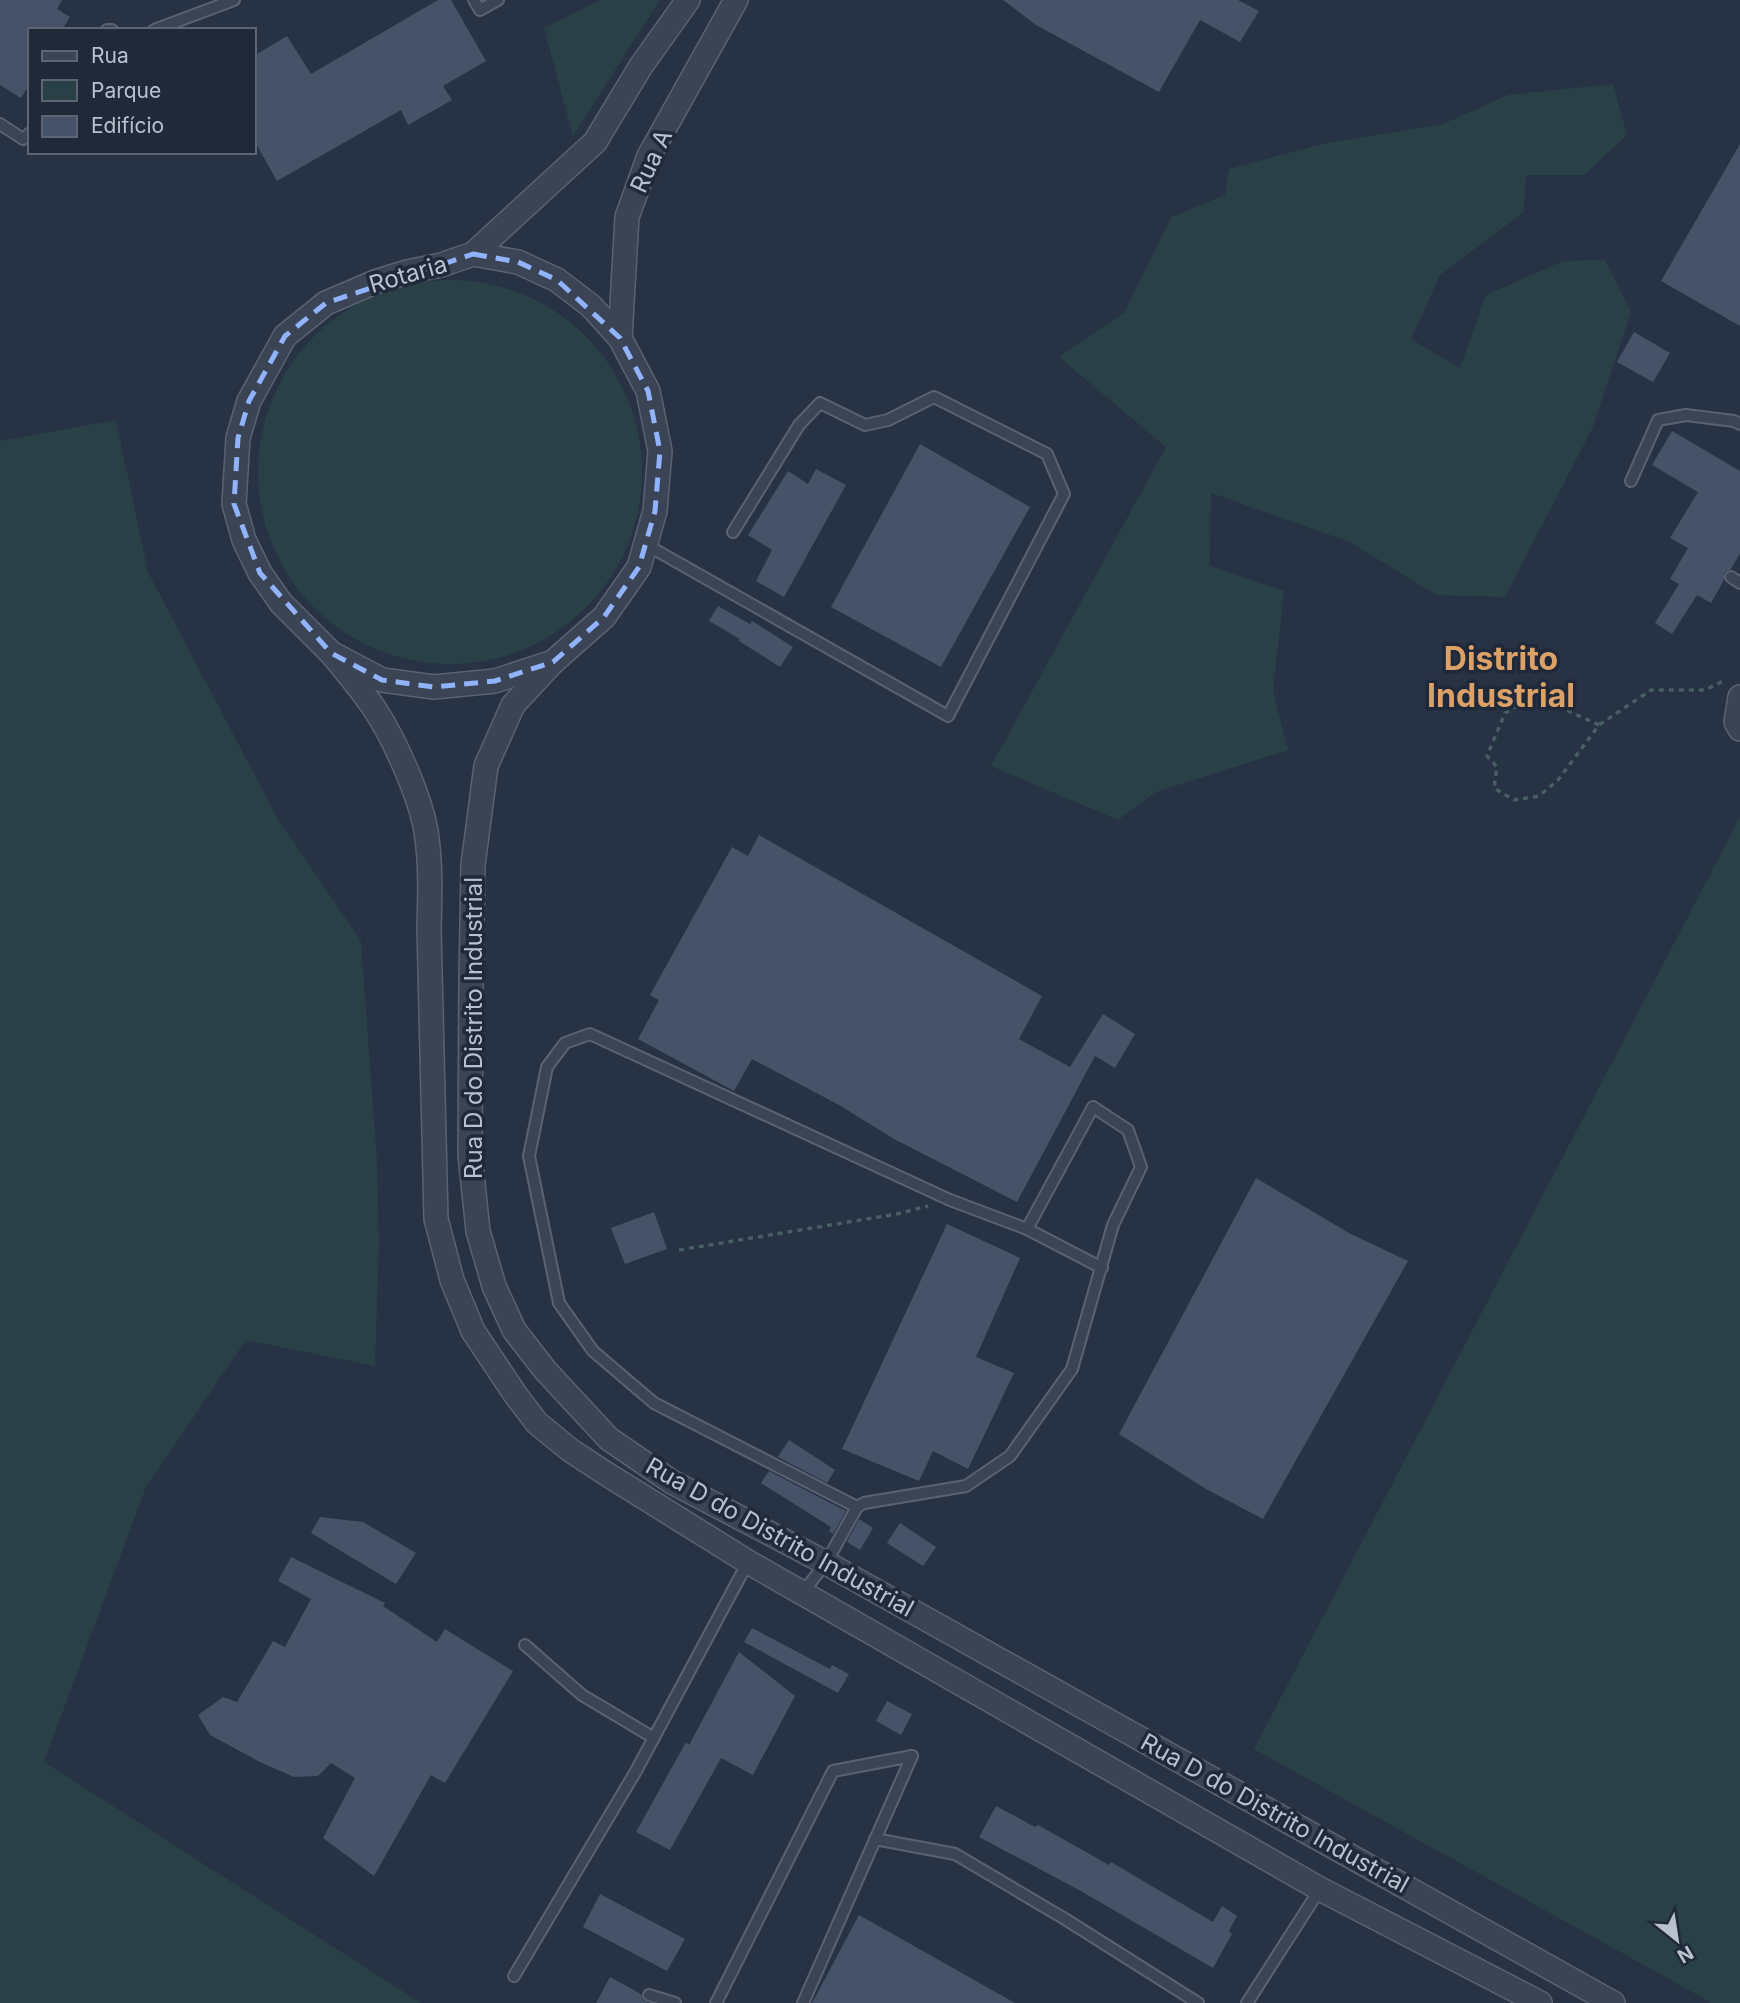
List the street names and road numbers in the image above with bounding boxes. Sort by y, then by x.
street label: Rua A [624,125,678,197]
street label: Rotaria [366,249,450,299]
street label: Rua D do Distrito Industrial [459,877,488,1179]
street label: Rua D do Distrito Industrial [641,1451,919,1623]
street label: Rua D do Distrito Industrial [1136,1727,1414,1899]

